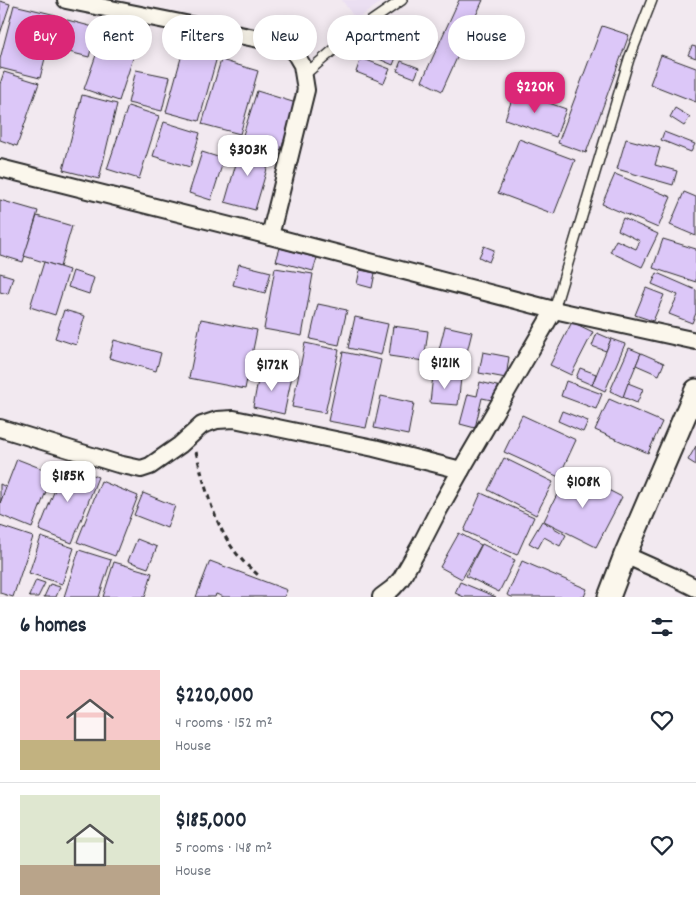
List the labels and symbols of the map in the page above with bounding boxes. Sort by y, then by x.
pin: $220K [500,72,570,114]
pin: $303K [213,134,283,177]
pin: $121K [410,348,480,390]
pin: $172K [237,350,307,392]
pin: $185K [33,460,103,503]
pin: $108K [548,466,618,509]

